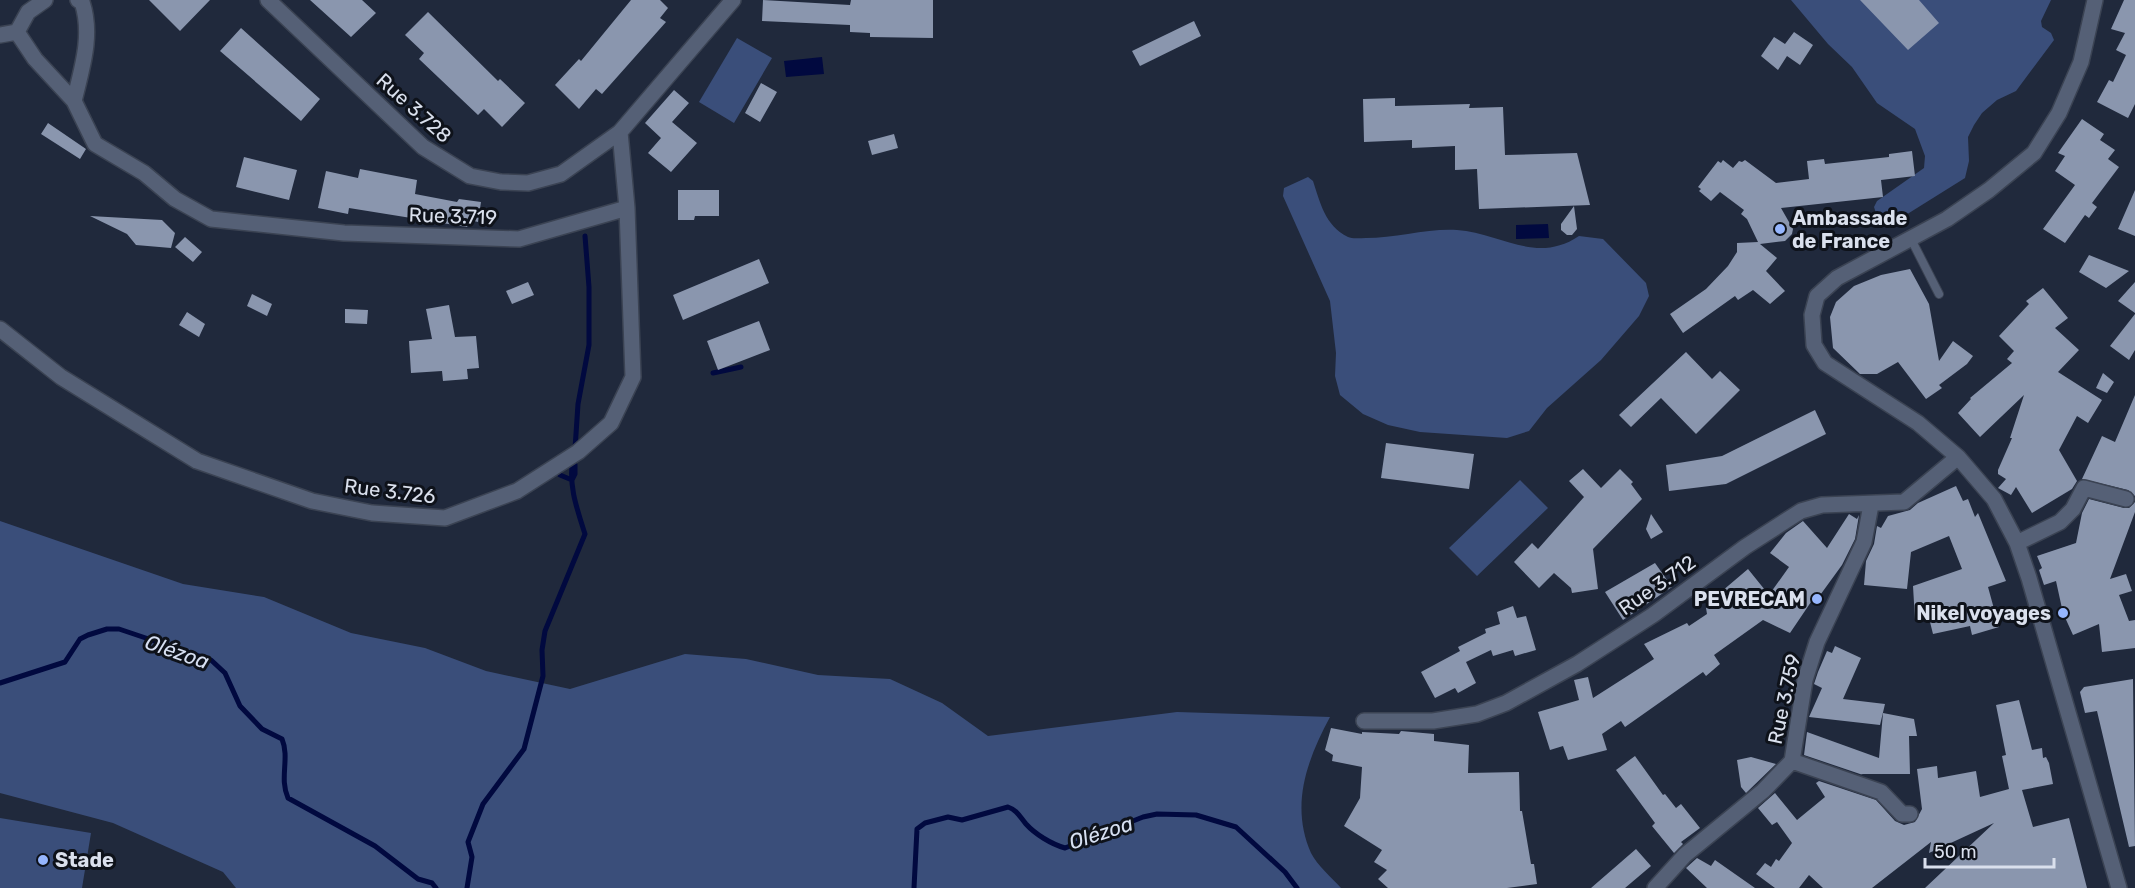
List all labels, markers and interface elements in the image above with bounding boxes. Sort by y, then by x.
street label: Rue 3.728 [372,68,456,148]
street label: Rue 3.719 [408,202,498,230]
place label: Ambassade de France [1792,206,1908,253]
marker: Ambassade de France [1773,222,1787,236]
street label: Rue 3.726 [343,473,437,509]
street label: Rue 3.712 [1614,550,1700,620]
place label: PEVRECAM [1694,587,1805,611]
marker: PEVRECAM [1810,592,1824,606]
place label: Nikel voyages [1916,601,2051,625]
marker: Nikel voyages [2056,606,2070,620]
water label: Olézoa [142,629,212,674]
street label: Rue 3.759 [1763,652,1805,746]
water label: Olézoa [1066,810,1136,855]
scale bar [1925,831,2054,869]
text: 50 m [1934,841,1977,863]
place label: Stade [55,848,114,872]
marker: Stade [36,853,50,867]

